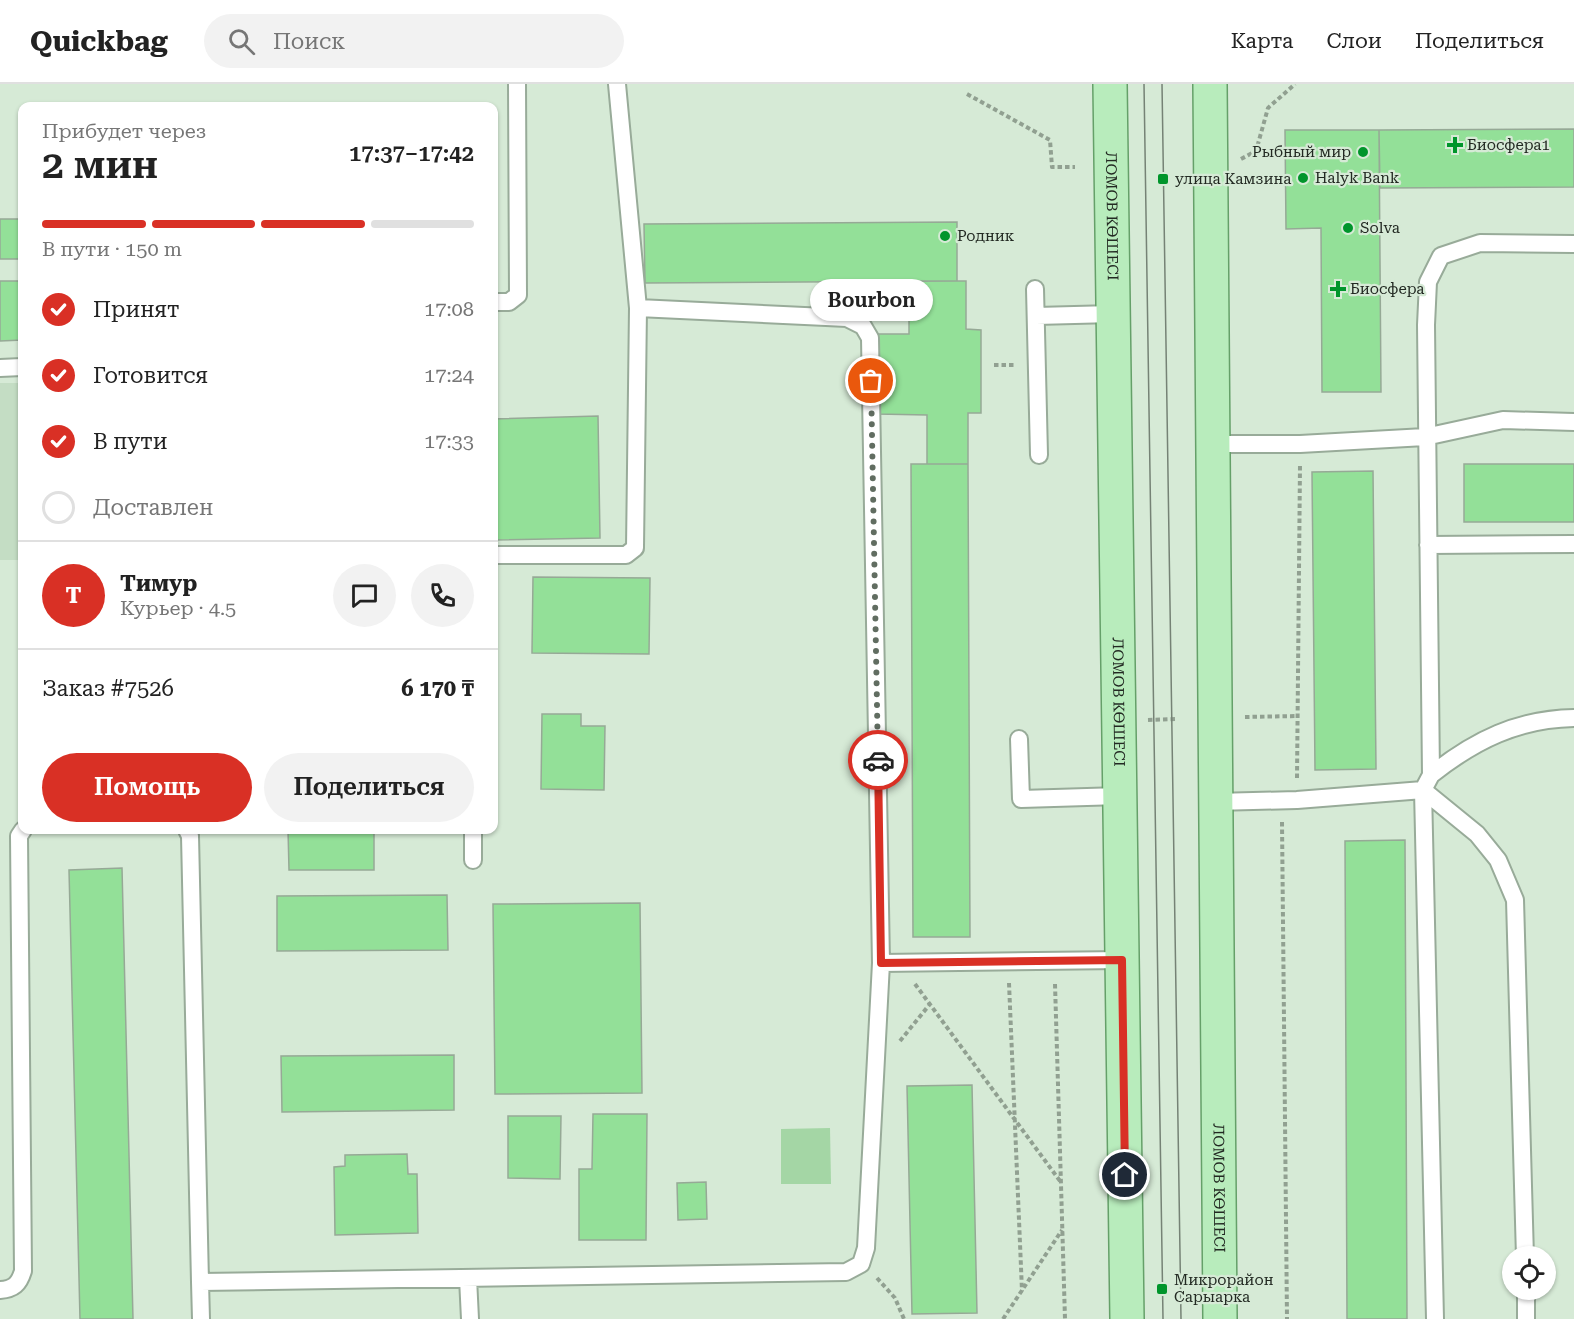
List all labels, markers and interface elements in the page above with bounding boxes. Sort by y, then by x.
search box [204,14,624,68]
text: Quickbag [30,25,168,58]
icon: search [225,25,258,58]
text: Поиск [273,29,345,54]
text: Карта [1231,29,1294,53]
text: Слои [1327,29,1382,53]
text: Поделиться [1415,29,1544,53]
text: Прибудет через [42,119,206,143]
place label: Биосфера1 [1467,136,1550,154]
marker: Биосфера1 [1448,138,1462,152]
text: 17:37–17:42 [349,141,474,166]
text: 2 мин [42,142,158,188]
place label: Рыбный мир [1252,143,1351,161]
marker: Рыбный мир [1356,145,1370,159]
street label: ЛОМОВ КӨШЕСІ [1102,151,1122,281]
place label: Halyk Bank [1315,169,1400,187]
place label: улица Камзина [1175,170,1291,188]
marker: Halyk Bank [1296,171,1310,185]
marker: улица Камзина [1156,172,1170,186]
place label: Solva [1360,219,1400,237]
marker: Solva [1341,221,1355,235]
place label: Родник [957,227,1015,245]
marker: Родник [938,229,952,243]
text: В пути · 150 m [42,237,182,261]
callout: Bourbon [810,279,932,321]
place label: Биосфера [1350,280,1424,298]
marker: Биосфера [1331,282,1345,296]
text: Bourbon [828,288,915,312]
icon: check [42,293,75,326]
text: Принят [93,297,180,322]
text: 17:08 [424,297,474,321]
pin [845,355,896,406]
icon: check [42,359,75,392]
text: Готовится [93,363,208,388]
text: 17:24 [424,363,474,387]
icon: bag [854,364,887,397]
icon: check [42,425,75,458]
text: В пути [93,429,168,454]
text: 17:33 [424,429,474,453]
text: Доставлен [93,495,213,520]
button: chat [333,564,396,627]
button: phone [411,564,474,627]
text: Тимур [120,571,197,596]
text: Т [66,583,81,608]
text: Курьер · 4.5 [120,596,236,620]
street label: ЛОМОВ КӨШЕСІ [1109,637,1128,767]
text: Заказ #7526 [42,676,174,701]
text: 6 170 ₸ [401,676,474,701]
courier [848,730,908,790]
icon: car [862,744,895,777]
button: Помощь [42,753,252,822]
button: Поделиться [264,753,474,822]
street label: ЛОМОВ КӨШЕСІ [1209,1123,1228,1253]
pin [1099,1149,1150,1200]
icon: home [1108,1158,1141,1191]
map controls [1502,1246,1556,1300]
button: locate [1502,1246,1556,1300]
place label: Микрорайон Сарыарка [1174,1271,1274,1306]
marker: Микрорайон Сарыарка [1155,1282,1169,1296]

